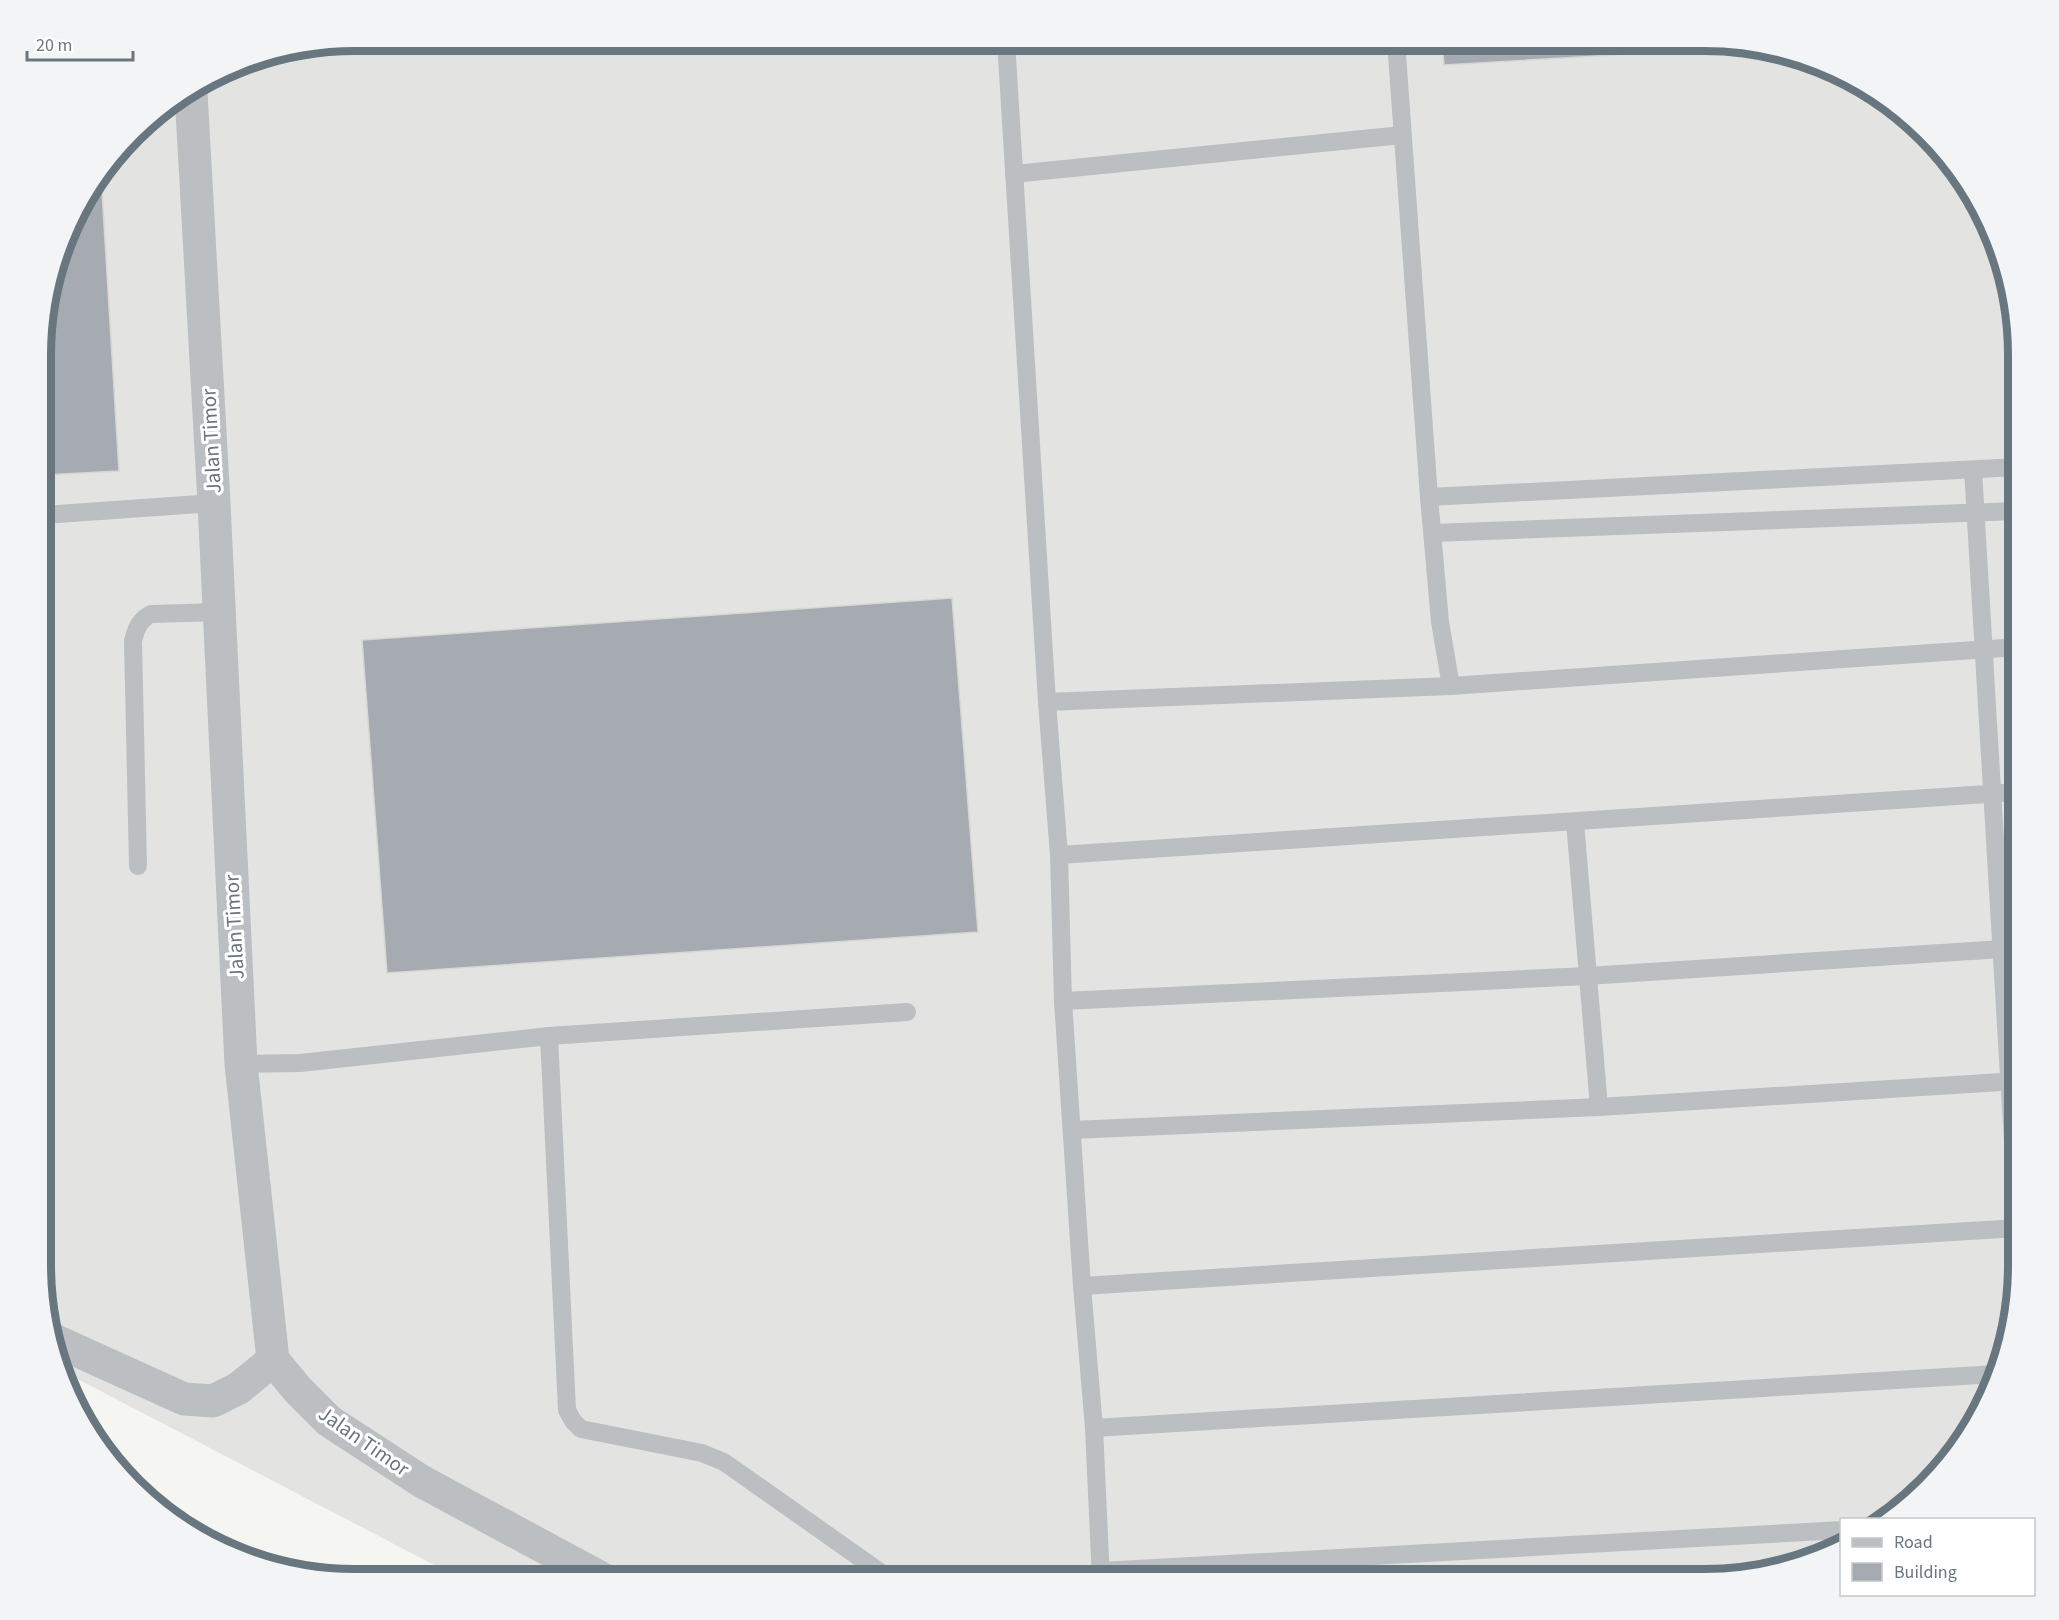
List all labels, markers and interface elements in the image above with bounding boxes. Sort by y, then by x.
scale bar [27,24,134,62]
text: 20 m [36,33,72,58]
street label: Jalan Timor [193,387,229,494]
street label: Jalan Timor [216,873,252,980]
street label: Jalan Timor [312,1399,416,1484]
legend [1840,1518,2035,1596]
text: Road [1894,1530,1933,1555]
text: Building [1894,1560,1957,1585]

